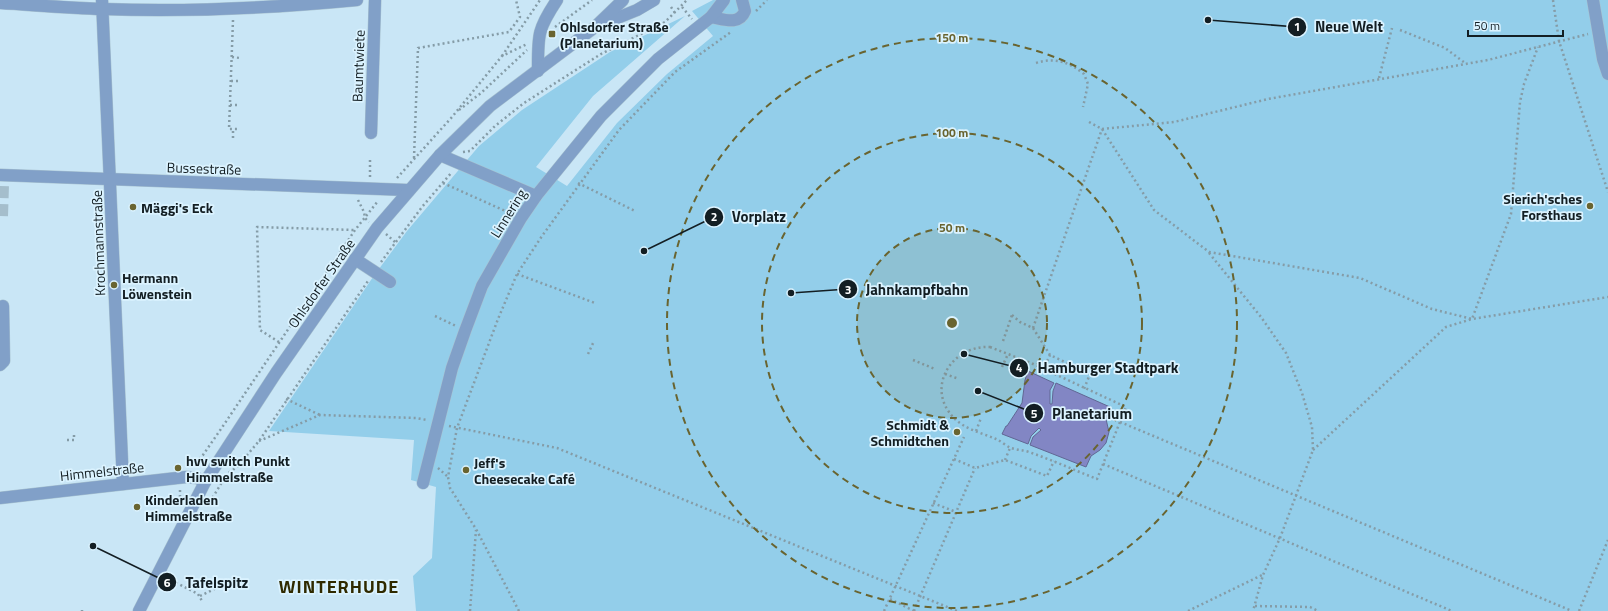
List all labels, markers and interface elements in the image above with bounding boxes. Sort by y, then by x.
scale bar [1468,12,1563,38]
callout: Neue Welt [1287,13,1391,40]
text: Neue Welt [1315,15,1384,38]
place label: Ohlsdorfer Straße (Planetarium) [560,16,669,53]
text: 50 m [1474,16,1500,35]
text: 1 [1294,17,1300,36]
text: 150 m [936,28,968,47]
street label: Baumtwiete [346,29,370,103]
marker: Ohlsdorfer Straße (Planetarium) [547,29,557,39]
text: 100 m [936,123,968,142]
street label: Bussestraße [166,156,242,180]
street label: Linnering [485,184,531,242]
place label: Sierich'sches Forsthaus [1503,188,1582,225]
street label: Krochmannstraße [86,190,110,296]
place label: Mäggi's Eck [141,197,214,218]
marker: Sierich'sches Forsthaus [1585,201,1595,211]
marker: Mäggi's Eck [128,202,138,212]
callout: Vorplatz [704,204,795,231]
text: Vorplatz [732,205,786,228]
text: 2 [711,207,717,226]
text: 50 m [939,218,965,237]
street label: Ohlsdorfer Straße [282,234,360,332]
place label: Hermann Löwenstein [122,267,192,304]
callout: Jahnkampfbahn [838,276,976,303]
text: Jahnkampfbahn [866,278,968,301]
marker: Hermann Löwenstein [109,280,119,290]
text: 3 [845,280,851,299]
centre of rings [945,316,959,330]
callout: Hamburger Stadtpark [1009,354,1186,381]
text: Hamburger Stadtpark [1037,356,1179,379]
text: 4 [1016,358,1023,377]
callout: Planetarium [1024,400,1140,427]
text: Planetarium [1052,402,1132,425]
text: 5 [1031,404,1038,423]
place label: Schmidt & Schmidtchen [870,414,949,451]
marker: Schmidt & Schmidtchen [952,427,962,437]
place label: hvv switch Punkt Himmelstraße [186,450,290,487]
place label: Jeff's Cheesecake Café [474,452,575,489]
street label: Himmelstraße [59,456,145,486]
marker: hvv switch Punkt Himmelstraße [173,463,183,473]
marker: Jeff's Cheesecake Café [461,465,471,475]
place label: Kinderladen Himmelstraße [145,489,232,526]
marker: Kinderladen Himmelstraße [132,502,142,512]
callout: Tafelspitz [157,569,256,596]
text: Tafelspitz [186,571,249,594]
text: 6 [164,573,171,592]
district label: WINTERHUDE [279,573,399,600]

